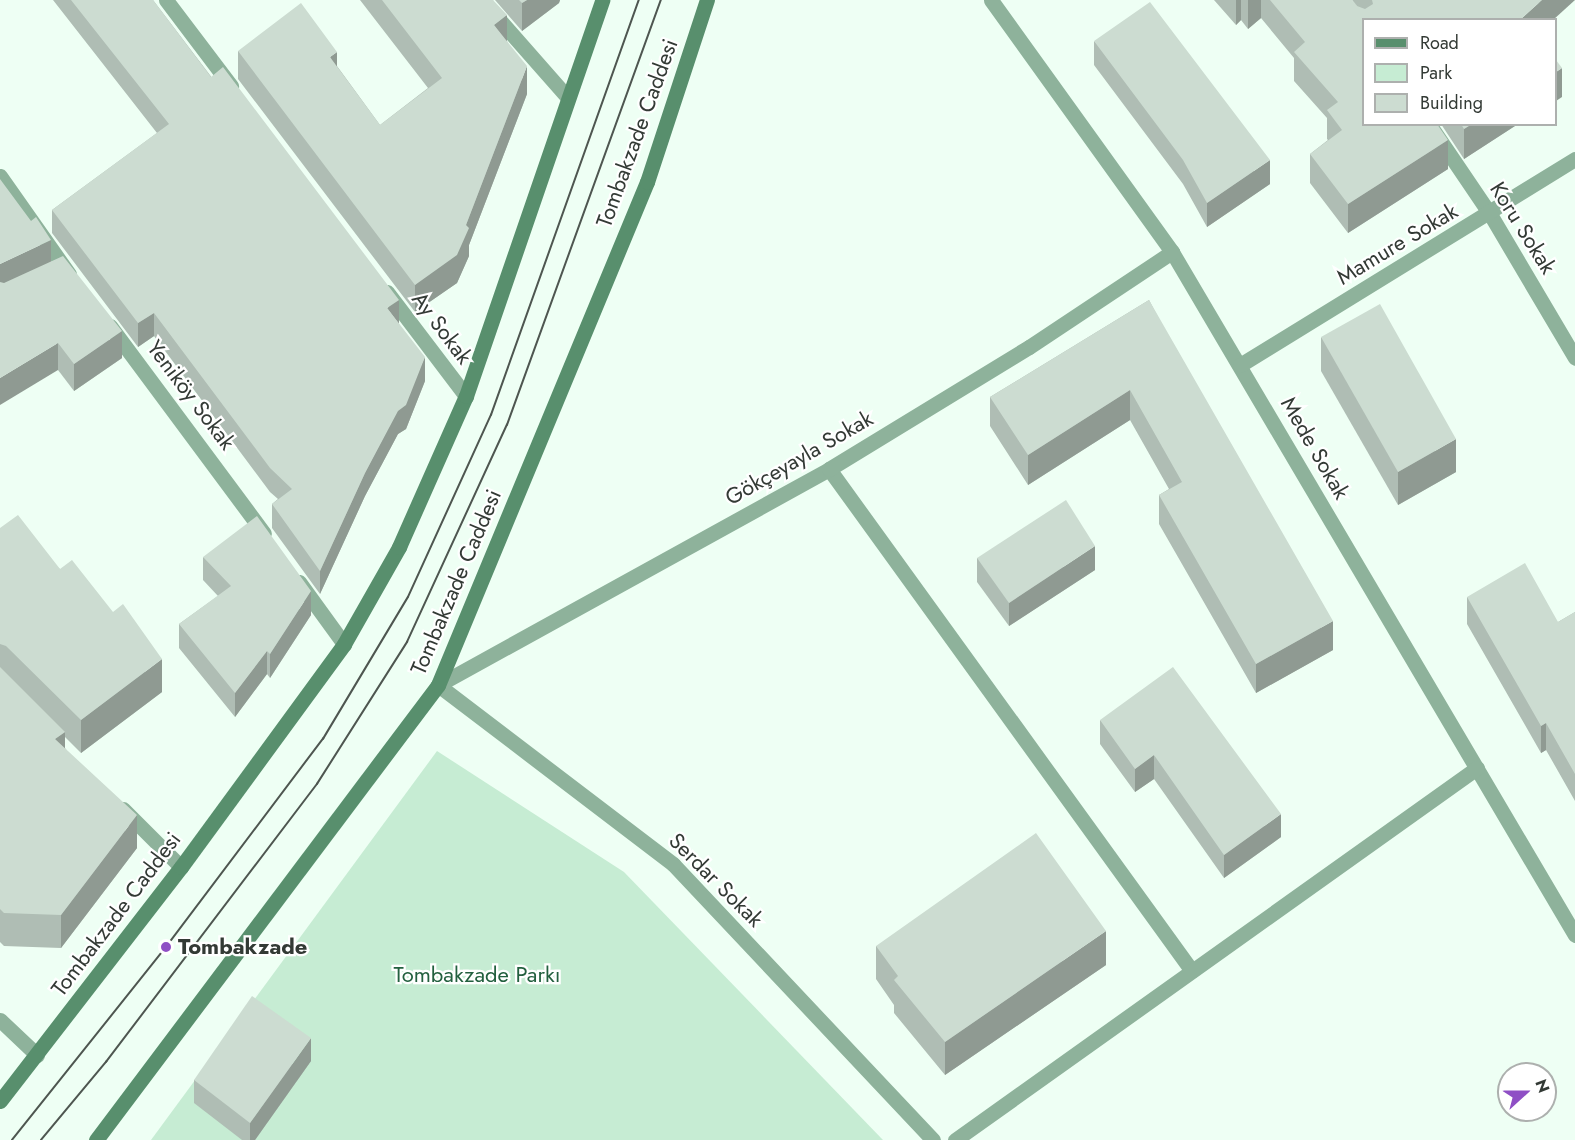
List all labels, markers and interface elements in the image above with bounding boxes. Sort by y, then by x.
legend [1362,18,1557,126]
text: Road [1420,30,1459,56]
street label: Tombakzade Caddesi [591,35,683,231]
text: Park [1420,60,1452,86]
text: Building [1420,90,1483,116]
street label: Koru Sokak [1484,177,1562,279]
street label: Mamure Sokak [1332,198,1462,290]
street label: Ay Sokak [406,287,478,369]
street label: Yeniköy Sokak [141,335,241,455]
street label: Mede Sokak [1275,392,1355,504]
street label: Gökçeyayla Sokak [721,405,877,511]
street label: Tombakzade Caddesi [405,485,507,679]
street label: Tombakzade Caddesi [46,827,186,1001]
street label: Serdar Sokak [663,827,769,933]
place label: Tombakzade [178,934,307,960]
marker: Tombakzade [159,940,173,954]
park label: Tombakzade Parkı [394,962,560,988]
north arrow [1497,1062,1557,1122]
text: N [1529,1076,1555,1096]

